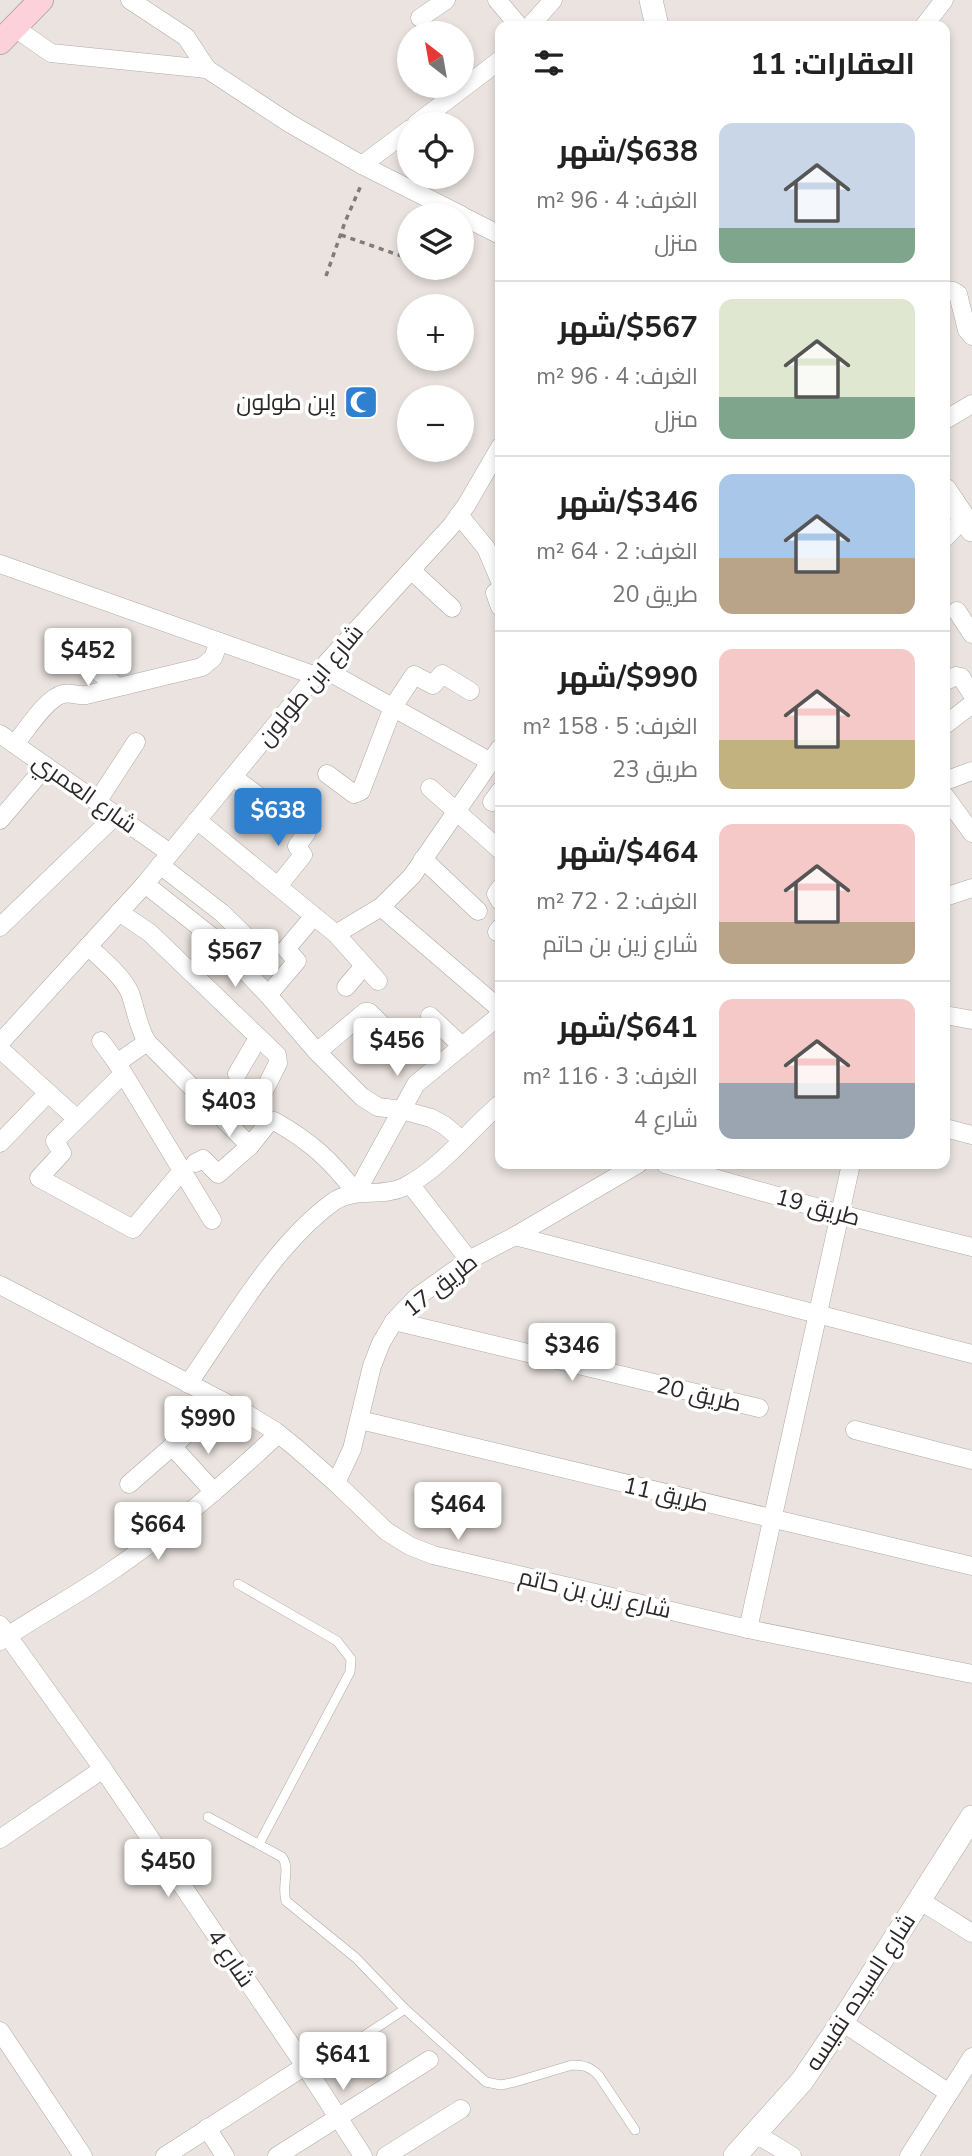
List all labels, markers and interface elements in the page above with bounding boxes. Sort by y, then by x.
north arrow [397,21,474,98]
map controls [397,21,474,462]
icon: filters [530,44,568,82]
text: العقارات: 11 [750,44,915,85]
button: locate [397,112,474,189]
text: $638/شهر [558,131,698,172]
icon: home [775,151,859,235]
text: الغرف: 4 · 96 m² [536,185,698,216]
button: layers [397,203,474,280]
text: منزل [654,228,698,259]
button: + [397,294,474,371]
text: $567/شهر [558,307,698,348]
icon: home [775,327,859,411]
text: الغرف: 4 · 96 m² [536,361,698,392]
mosque icon: إبن طولون [342,383,380,421]
button: − [397,385,474,462]
place label: إبن طولون [236,387,336,418]
text: منزل [654,404,698,435]
text: $346/شهر [558,482,698,523]
icon: home [775,502,859,586]
text: الغرف: 2 · 64 m² [536,536,698,567]
text: طريق 20 [612,579,698,610]
street label: شارع ابن طولون [250,618,371,753]
pin: $452 [47,628,129,688]
text: $452 [60,635,116,666]
text: $990/شهر [558,657,698,698]
icon: home [775,677,859,761]
text: الغرف: 5 · 158 m² [522,711,698,742]
street label: شارع العمري [25,746,143,842]
text: طريق 23 [612,754,698,785]
pin: $638 [237,788,319,848]
text: $638 [250,795,306,826]
text: $464/شهر [558,832,698,873]
icon: home [775,852,859,936]
text: الغرف: 2 · 72 m² [536,886,698,917]
text: شارع زين بن حاتم [543,929,698,960]
pin: $567 [194,930,276,989]
text: $567 [207,936,263,967]
text: $641/شهر [558,1007,698,1048]
pin: $456 [356,1018,438,1078]
text: $456 [369,1025,425,1056]
icon: home [775,1027,859,1111]
text: الغرف: 3 · 116 m² [522,1061,698,1092]
pin: $403 [188,1080,270,1139]
text: $403 [201,1086,257,1117]
text: شارع 4 [634,1104,698,1135]
street label: طريق 19 [772,1181,863,1234]
street label: طريق 17 [397,1247,484,1324]
pin: $346 [531,1324,613,1383]
text: $346 [544,1330,600,1361]
street label: طريق 20 [653,1370,744,1419]
pin: $990 [167,1396,249,1456]
text: $990 [180,1403,236,1434]
street label: طريق 11 [620,1470,711,1519]
pin: $464 [417,1482,499,1542]
text: $464 [430,1489,486,1520]
pin: $664 [117,1502,199,1562]
text: $664 [130,1509,186,1540]
street label: شارع زين بن حاتم [516,1561,674,1626]
pin: $450 [127,1840,209,1899]
text: $450 [140,1846,196,1877]
street label: شارع السيده نفيسه [798,1908,923,2077]
street label: شارع 4 [200,1923,261,1994]
pin: $641 [302,2032,384,2092]
text: $641 [315,2039,371,2070]

